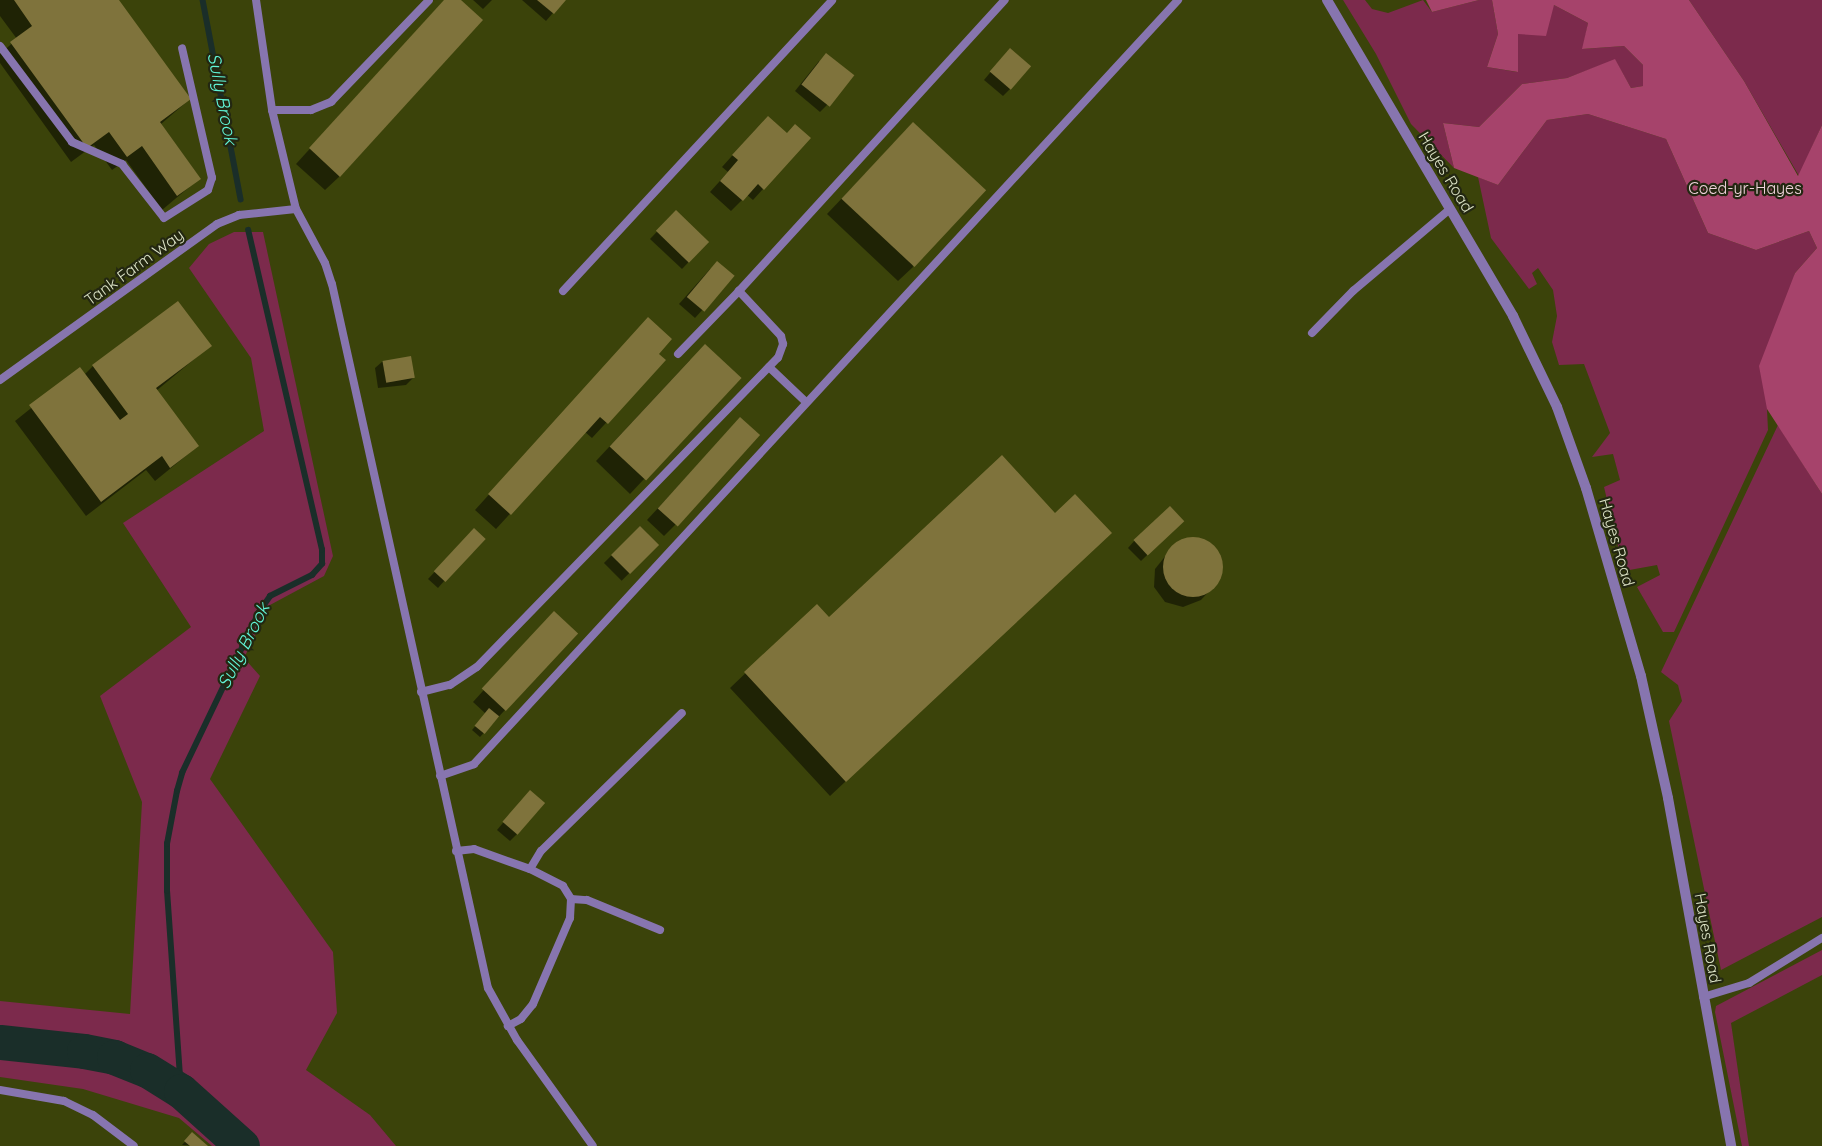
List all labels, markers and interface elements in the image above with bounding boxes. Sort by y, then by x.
water label: Sully Brook [203,51,241,147]
street label: Hayes Road [1414,128,1478,216]
park label: Coed-yr-Hayes [1688,178,1802,198]
street label: Tank Farm Way [81,225,187,309]
street label: Hayes Road [1595,496,1639,588]
water label: Sully Brook [213,600,275,692]
street label: Hayes Road [1691,892,1725,984]

